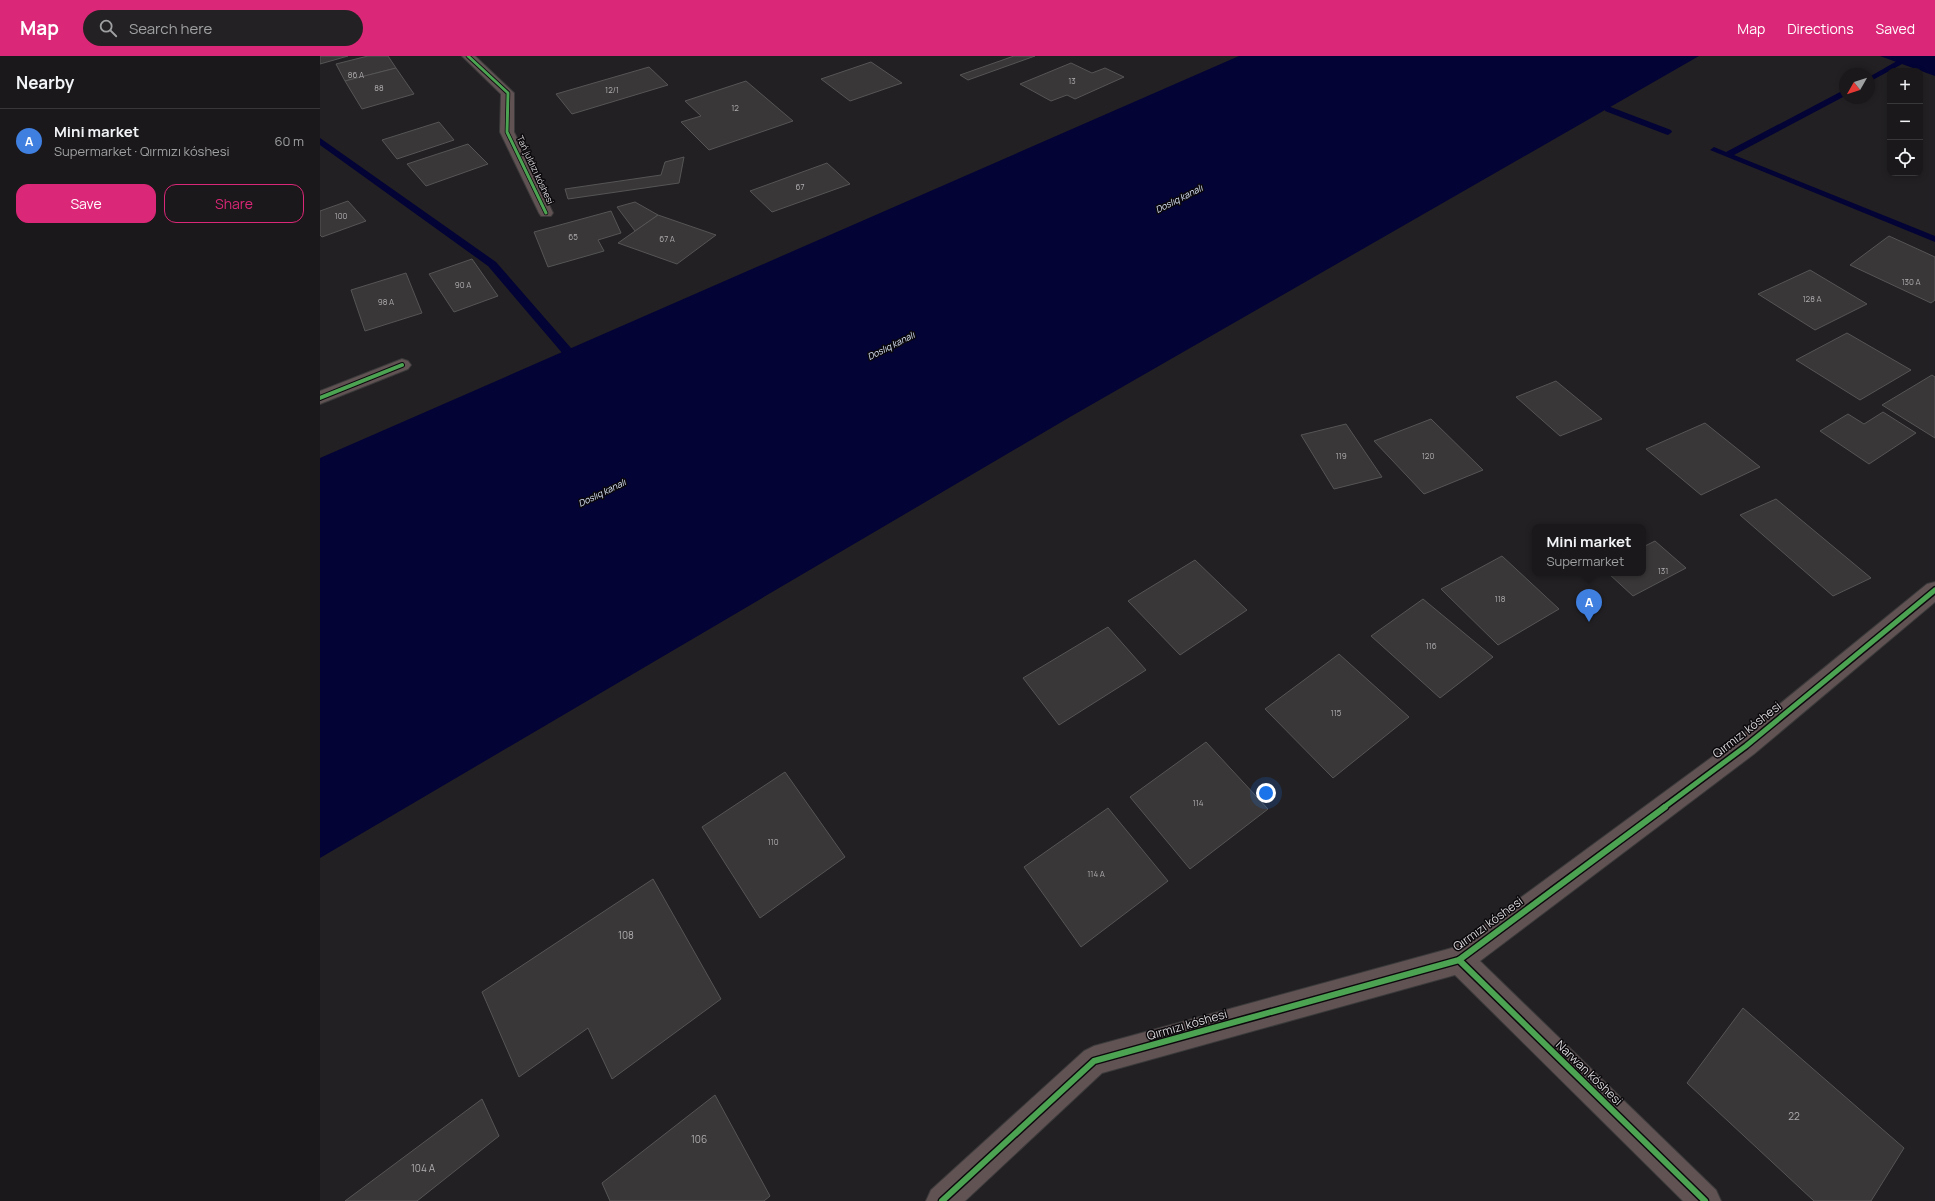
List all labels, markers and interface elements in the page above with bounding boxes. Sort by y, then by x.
search box [83,10,363,46]
text: Map [20,15,59,41]
icon: search [97,17,119,39]
text: Search here [129,18,212,39]
text: Map [1737,19,1765,38]
text: Directions [1787,19,1854,38]
text: Saved [1876,19,1915,38]
north arrow [1839,68,1875,104]
map controls [1887,68,1923,176]
button: + [1887,68,1923,104]
house number: 86 А [348,69,364,80]
text: Nearby [16,71,74,94]
house number: 13 [1068,75,1076,86]
house number: 88 [374,82,384,93]
house number: 12/1 [605,84,619,95]
house number: 12 [731,102,739,113]
button: − [1887,104,1923,140]
text: Mini market [54,121,139,142]
text: A [25,132,33,150]
text: 60 m [274,132,304,150]
street label: Tań juldızı kóshesi [514,133,557,206]
button: locate [1887,140,1923,176]
text: Supermarket · Qırmızı kóshesi [54,142,230,160]
house number: 67 [796,181,804,192]
water label: Doslıq kanalı [1153,181,1205,216]
button: Save [16,184,156,223]
button: Share [164,184,304,223]
house number: 100 [335,210,348,221]
house number: 65 [568,231,578,242]
house number: 67 А [659,233,675,244]
house number: 130 А [1901,276,1921,287]
house number: 90 А [455,279,471,290]
house number: 128 А [1803,293,1822,304]
house number: 98 А [378,296,394,307]
water label: Doslıq kanalı [865,328,917,363]
house number: 119 [1335,450,1347,461]
house number: 120 [1422,450,1434,461]
water label: Doslıq kanalı [576,475,629,510]
popup [1532,524,1646,576]
text: Mini market [1546,531,1632,552]
text: Supermarket [1546,552,1624,570]
house number: 131 [1658,565,1668,576]
pin: A [1576,589,1602,622]
house number: 118 [1495,593,1506,604]
house number: 116 [1425,640,1437,651]
street label: Qırmızı kóshesi [1709,697,1785,762]
house number: 115 [1331,707,1342,718]
your location [1256,783,1276,803]
house number: 114 [1193,797,1204,808]
house number: 110 [767,836,779,847]
house number: 114 А [1087,868,1105,879]
street label: Qırmızı kóshesi [1449,892,1526,955]
house number: 108 [618,928,634,942]
street label: Qırmızı kóshesi [1145,1005,1229,1044]
street label: Narwan kóshesi [1552,1036,1626,1109]
house number: 22 [1788,1109,1800,1123]
house number: 106 [691,1132,707,1146]
house number: 104 А [411,1161,436,1175]

